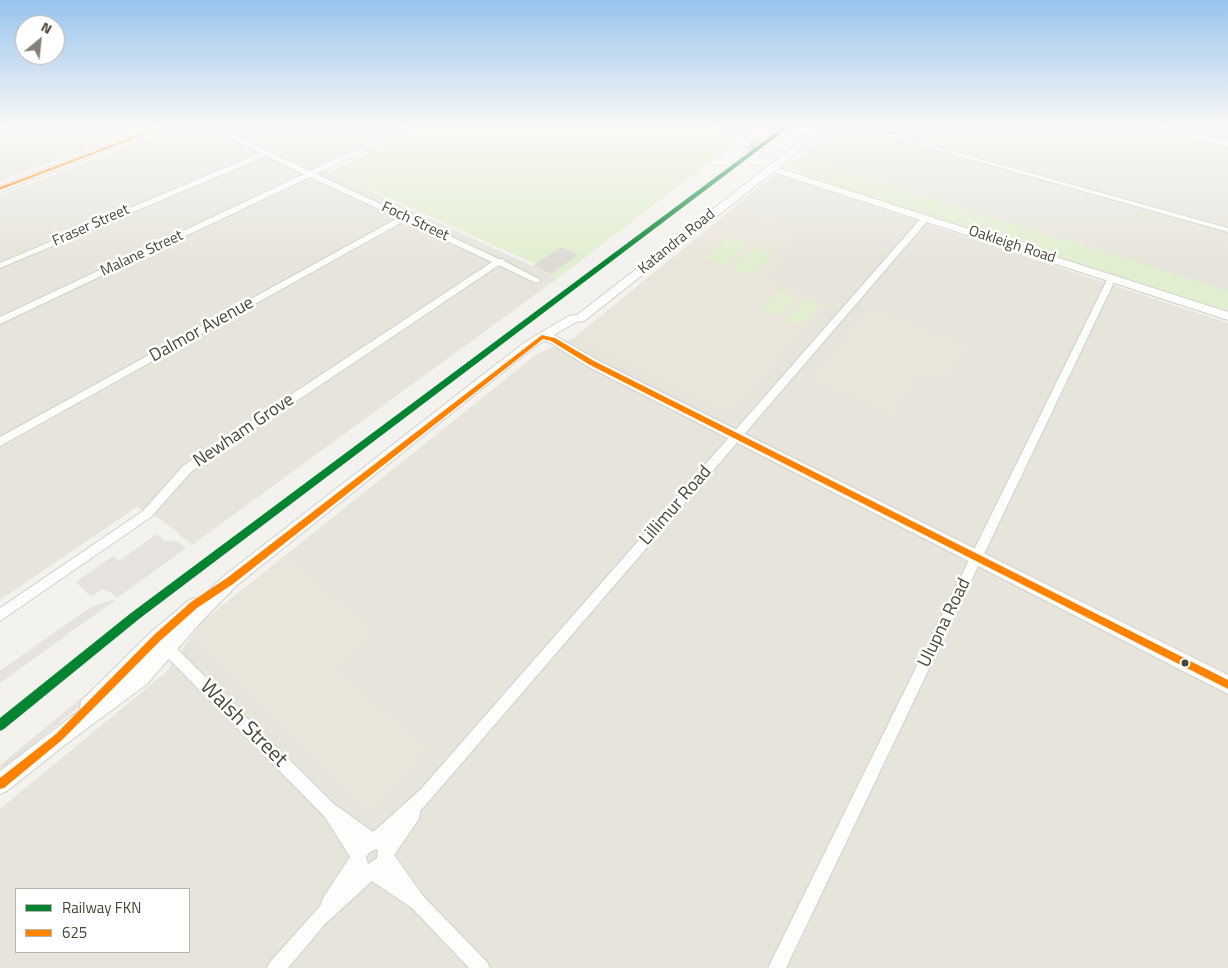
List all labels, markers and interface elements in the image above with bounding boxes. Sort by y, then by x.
north arrow [15,15,65,65]
text: N [38,16,56,39]
street label: Foch Street [379,199,451,245]
street label: Fraser Street [50,201,132,251]
street label: Katandra Road [635,206,719,278]
street label: Oakleigh Road [966,222,1058,268]
street label: Malane Street [98,227,186,281]
street label: Dalmor Avenue [146,292,258,368]
street label: Newham Grove [190,389,298,473]
street label: Lillimur Road [636,462,716,550]
street label: Ulupna Road [914,575,976,671]
unlabelled marker [1180,658,1190,668]
street label: Walsh Street [194,675,292,773]
legend [15,888,190,953]
text: Railway FKN [62,896,141,919]
text: 625 [62,921,87,944]

